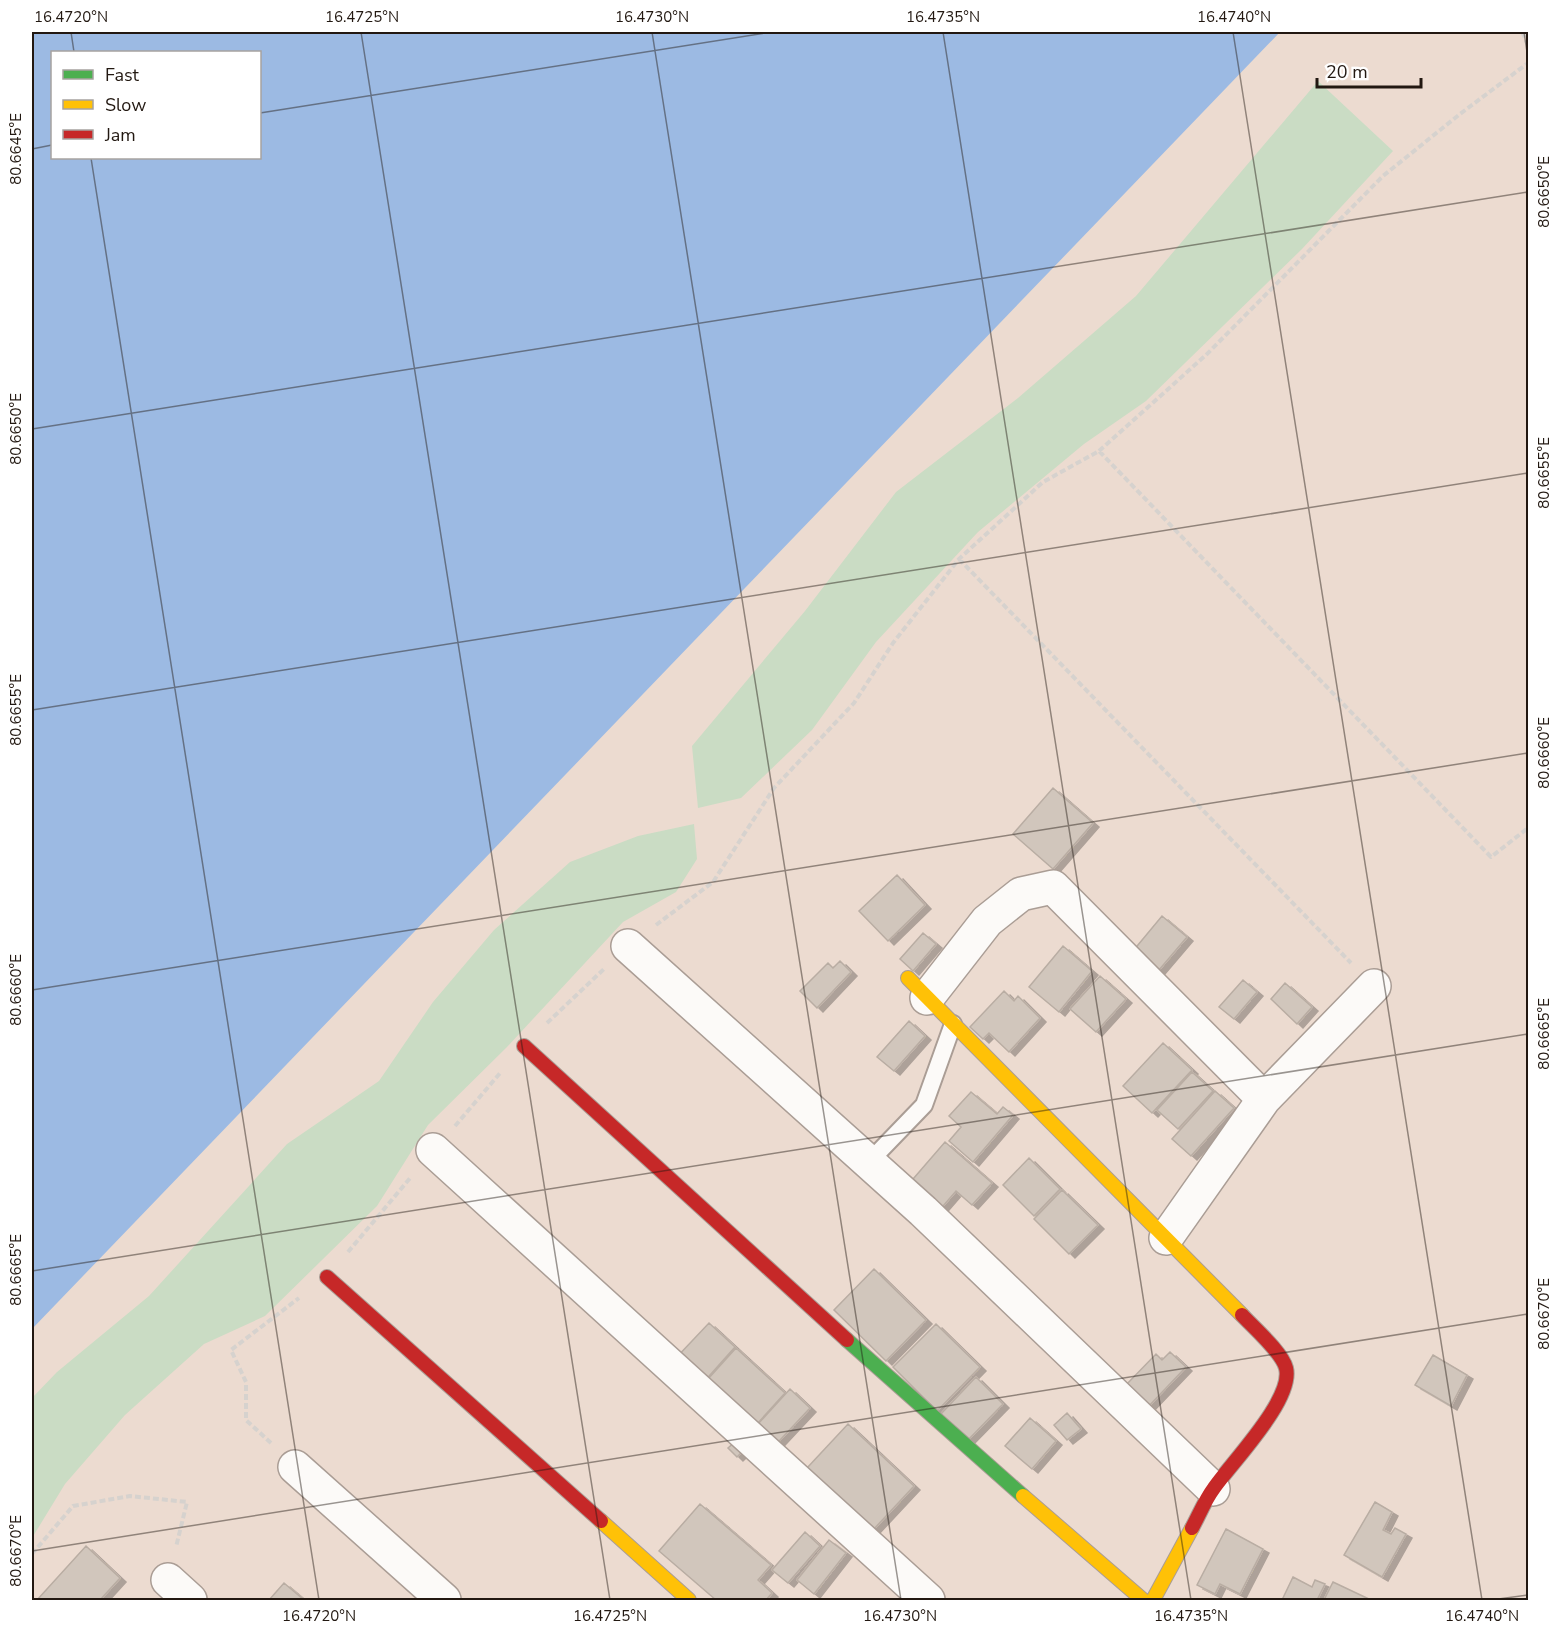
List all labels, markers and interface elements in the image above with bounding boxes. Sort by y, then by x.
text: 16.4720°N [34,7,108,27]
text: 16.4725°N [325,7,399,27]
text: 16.4730°N [615,7,689,27]
text: 16.4735°N [906,7,980,27]
text: 16.4740°N [1197,7,1271,27]
legend [51,51,261,159]
scale bar [1317,51,1420,89]
text: 20 m [1326,60,1368,84]
text: Fast [105,63,140,87]
text: Slow [105,93,146,117]
text: 80.6645°E [6,113,26,185]
text: Jam [104,123,136,147]
text: 80.6650°E [1534,156,1554,228]
text: 80.6650°E [6,393,26,465]
text: 80.6655°E [1534,437,1554,509]
text: 80.6655°E [6,674,26,746]
text: 80.6660°E [1534,717,1554,789]
text: 80.6660°E [6,954,26,1026]
text: 80.6665°E [1534,998,1554,1070]
text: 80.6665°E [6,1234,26,1306]
text: 80.6670°E [1534,1278,1554,1350]
text: 80.6670°E [6,1515,26,1587]
text: 16.4720°N [282,1606,356,1626]
text: 16.4725°N [573,1606,647,1626]
text: 16.4730°N [863,1606,937,1626]
text: 16.4735°N [1154,1606,1228,1626]
text: 16.4740°N [1445,1606,1519,1626]

